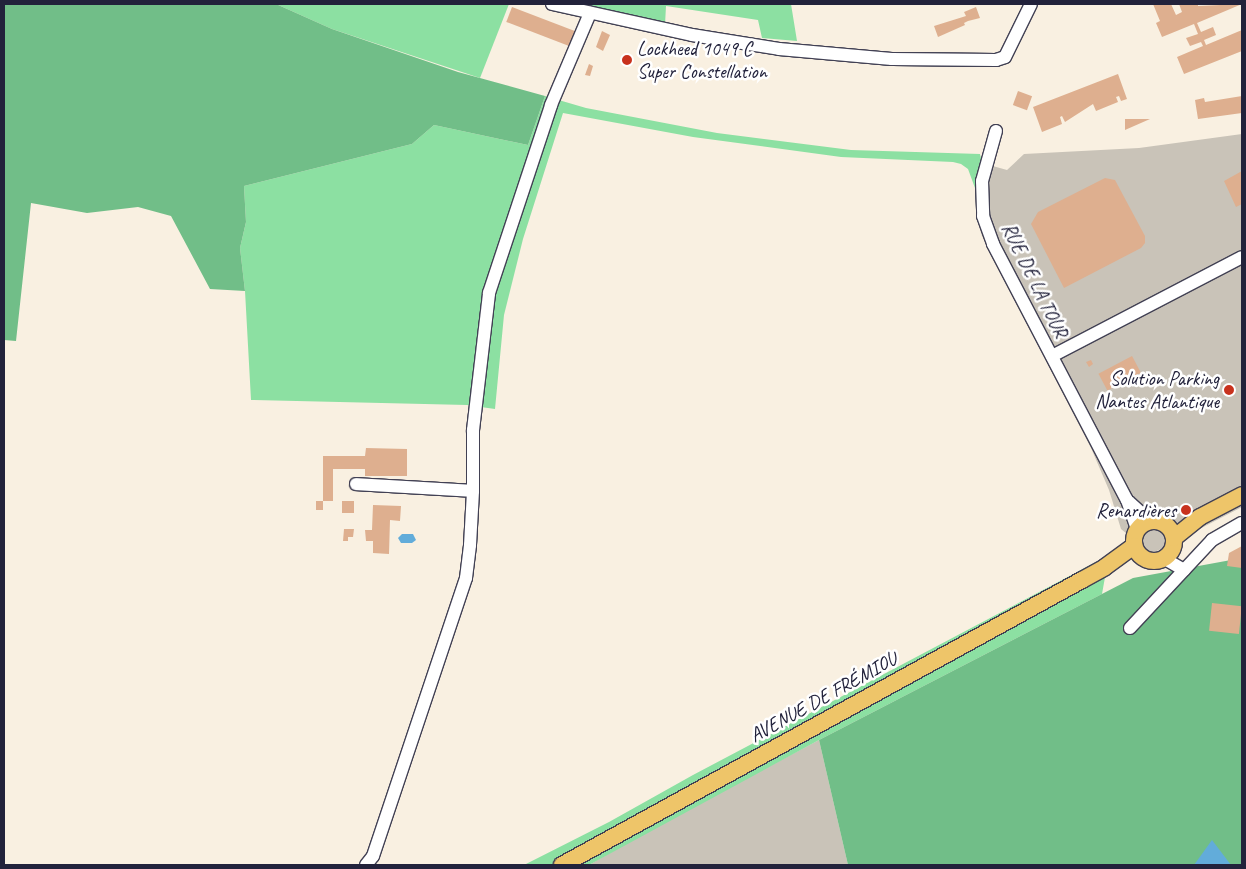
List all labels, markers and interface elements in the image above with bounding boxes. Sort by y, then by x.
place label: Lockheed 1049 C Super Constellation [637,36,767,83]
marker: Lockheed 1049 C Super Constellation [621,54,633,66]
street label: RUE DE LA TOUR [997,219,1073,341]
place label: Solution Parking Nantes Atlantique [1095,366,1219,413]
marker: Solution Parking Nantes Atlantique [1223,384,1235,396]
place label: Renardières [1096,498,1176,522]
marker: Renardières [1180,504,1192,516]
street label: AVENUE DE FRÉMIOU [745,647,901,747]

